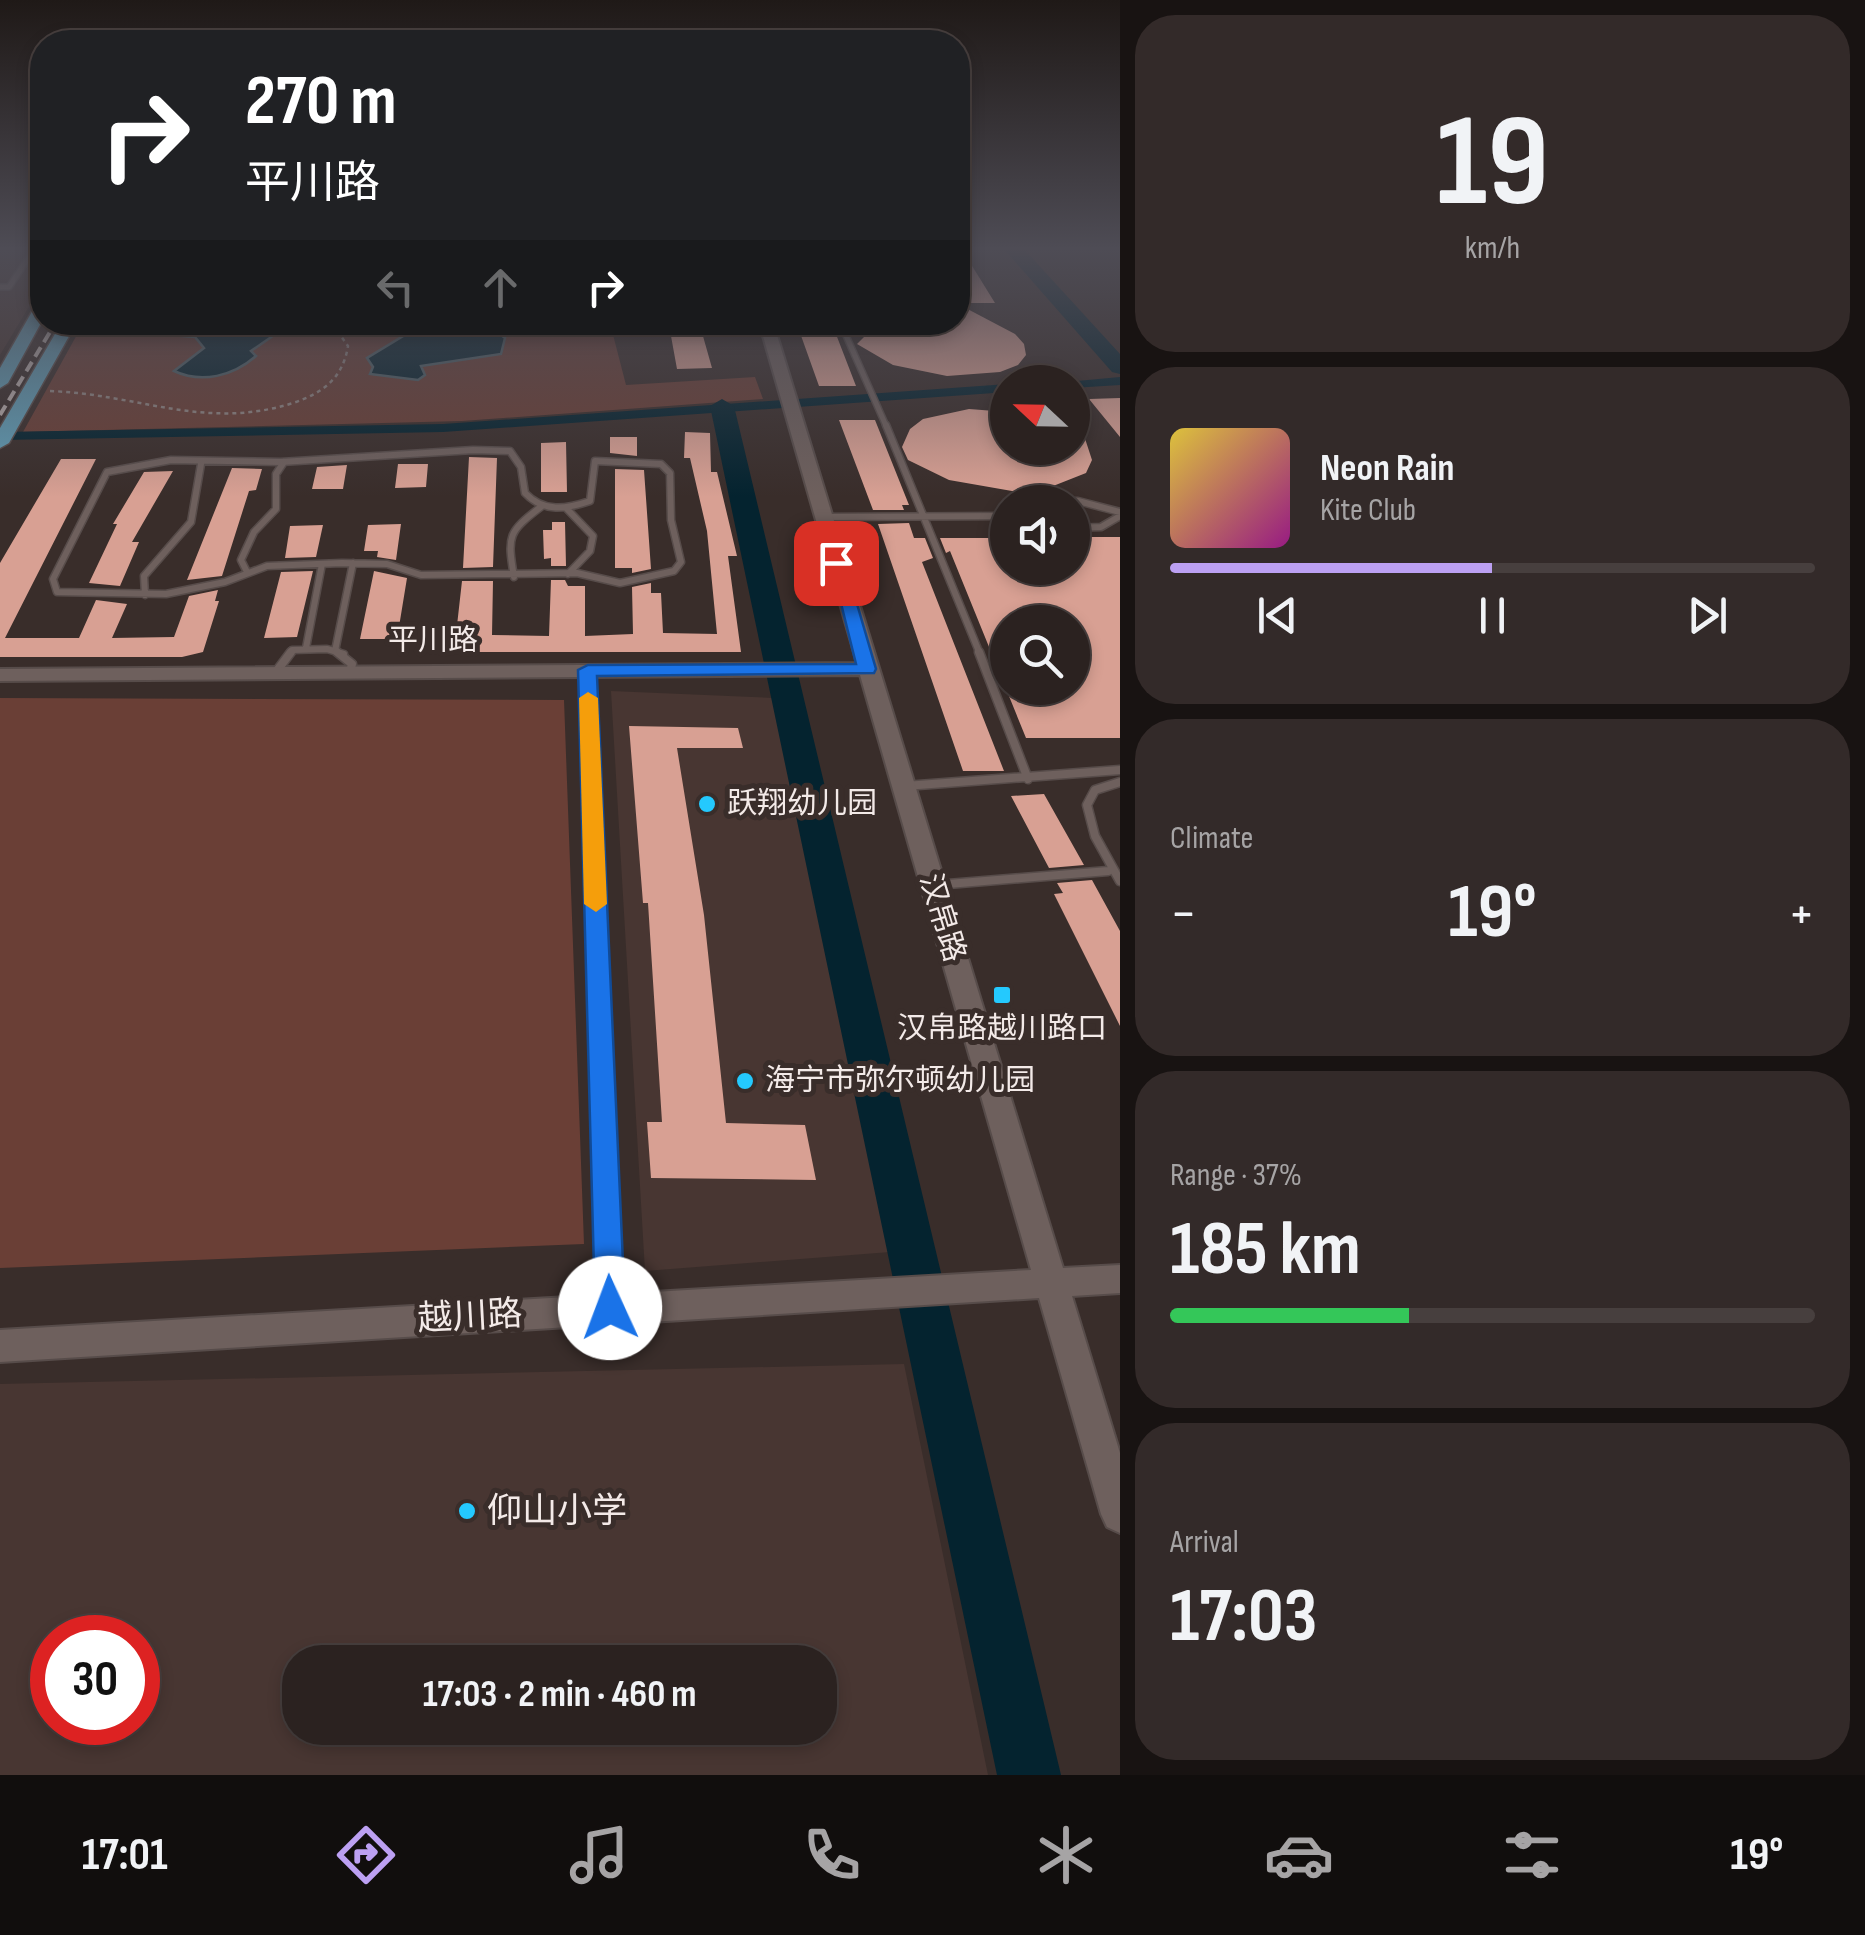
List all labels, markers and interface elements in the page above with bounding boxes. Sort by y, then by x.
text: 270 m [245,60,397,144]
icon: right [80,70,210,200]
text: 19 [1436,86,1549,242]
text: 平川路 [245,156,380,211]
text: km/h [1465,229,1520,268]
icon: left [368,260,423,315]
icon: ahead [473,260,528,315]
icon: right [578,260,633,315]
north arrow [990,365,1090,465]
map controls [990,365,1090,705]
text: Neon Rain [1320,446,1454,491]
button: sound [990,485,1090,585]
text: Kite Club [1320,491,1416,530]
pin [794,521,879,606]
icon: arrive [809,536,864,591]
icon: previous [1250,588,1305,643]
icon: pause [1465,588,1520,643]
icon: next [1680,588,1735,643]
button: search [990,605,1090,705]
street label: 平川路 [388,623,478,659]
place label: 跃翔幼儿园 [727,786,877,822]
marker: 跃翔幼儿园 [696,793,718,815]
text: Climate [1170,819,1253,858]
text: 19° [1448,868,1537,959]
street label: 汉帛路 [912,870,972,966]
text: − [1170,881,1197,948]
text: + [1788,881,1815,948]
marker: 汉帛路越川路口 [991,984,1013,1006]
place label: 汉帛路越川路口 [897,1011,1107,1047]
place label: 海宁市弥尔顿幼儿园 [765,1063,1035,1099]
marker: 海宁市弥尔顿幼儿园 [734,1070,756,1092]
text: Range · 37% [1170,1156,1302,1195]
text: 185 km [1170,1205,1361,1296]
position arrow [558,1256,662,1360]
street label: 越川路 [416,1293,524,1341]
place label: 仰山小学 [487,1490,627,1533]
marker: 仰山小学 [456,1500,478,1522]
text: Arrival [1170,1523,1239,1562]
text: 17:03 [1170,1572,1317,1663]
speed limit sign: 30 [30,1615,160,1745]
text: 17:03 · 2 min · 460 m [423,1672,696,1717]
icon: directions [331,1820,401,1890]
icon: music [564,1820,634,1890]
icon: phone [797,1820,867,1890]
icon: climate [1031,1820,1101,1890]
icon: car [1264,1820,1334,1890]
icon: filters [1497,1820,1567,1890]
text: 17:01 [82,1828,168,1883]
text: 19° [1730,1828,1783,1883]

